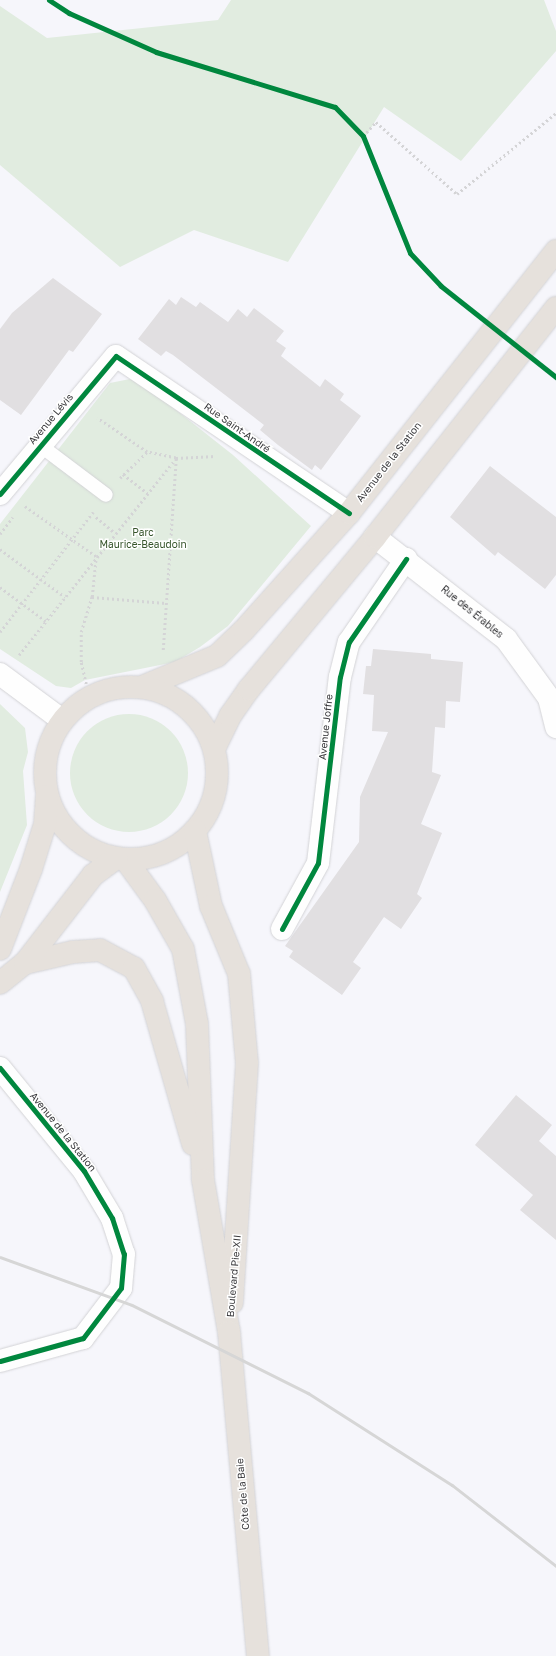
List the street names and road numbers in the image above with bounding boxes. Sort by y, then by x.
street label: Avenue Lévis [26,391,76,447]
street label: Rue Saint-André [202,401,272,455]
street label: Avenue de la Station [354,420,424,504]
street label: Rue des Érables [438,583,506,641]
street label: Avenue Joffre [317,693,335,761]
street label: Avenue de la Station [27,1090,99,1174]
street label: Boulevard Pie-XII [224,1234,244,1318]
street label: Côte de la Baie [234,1458,252,1530]

